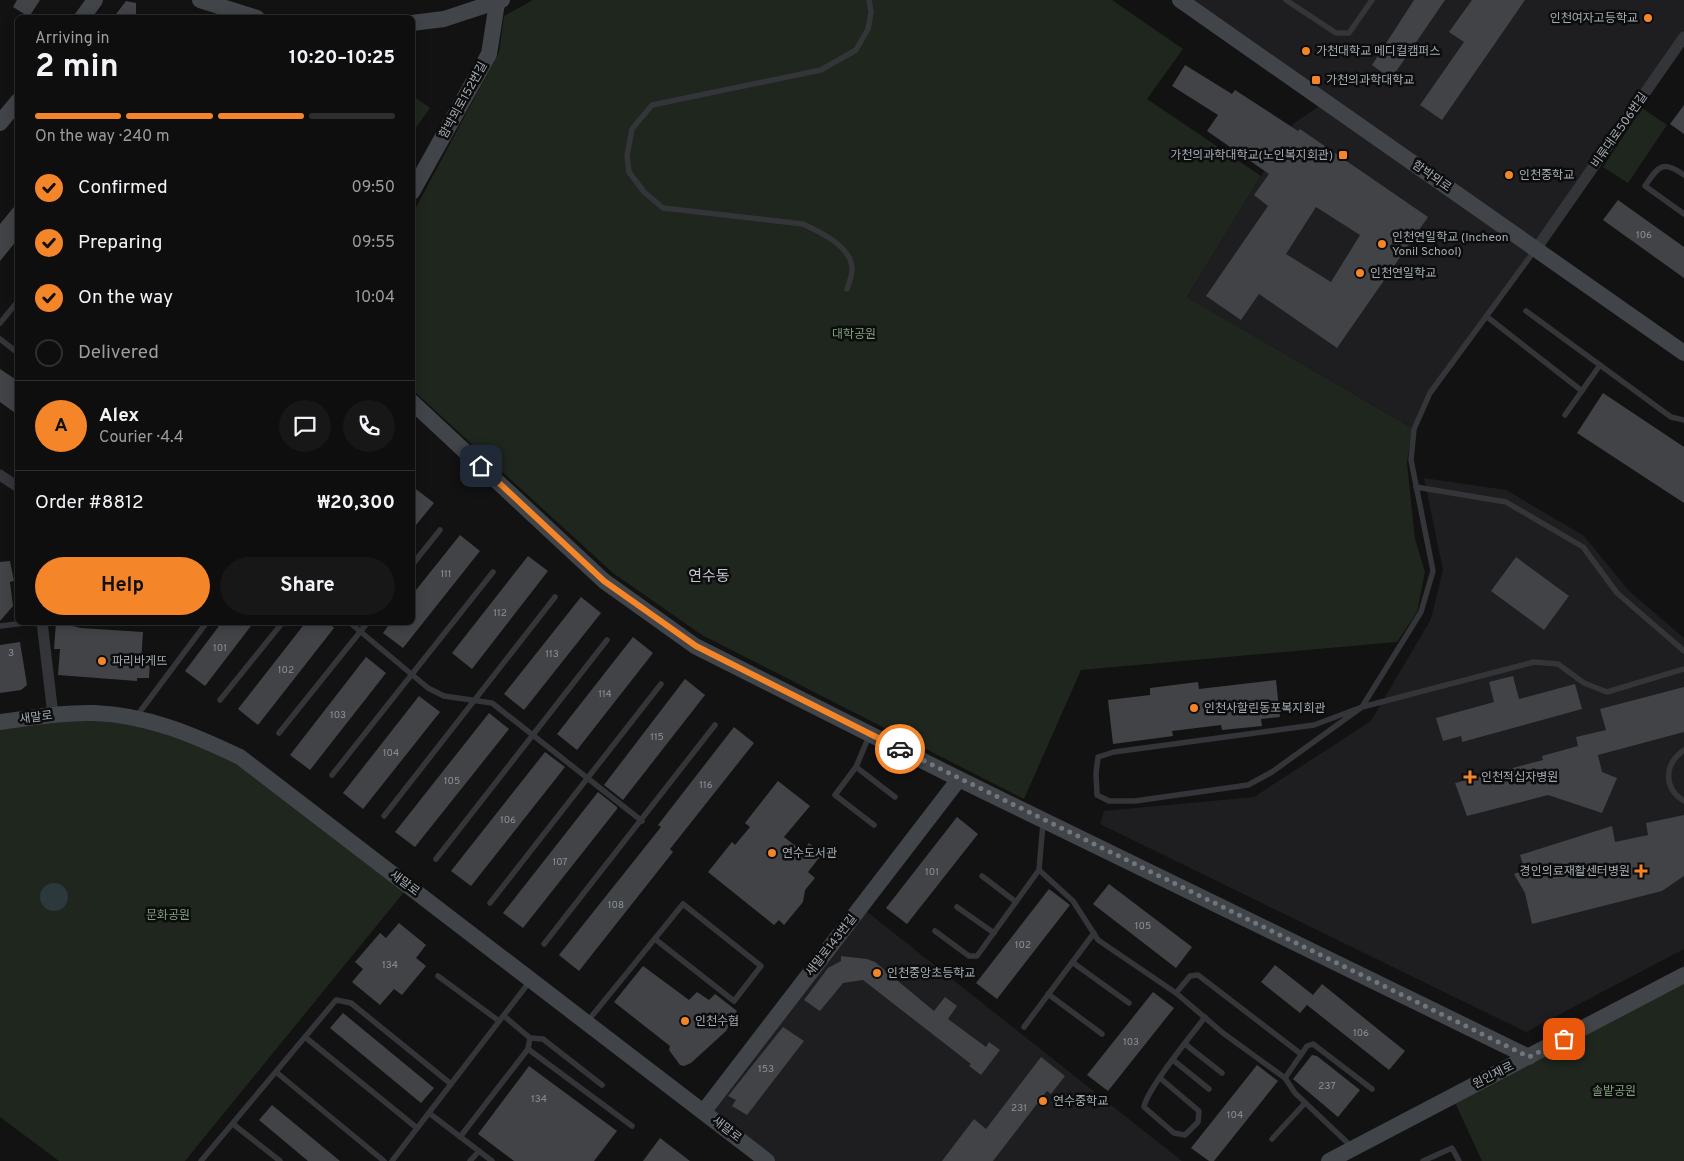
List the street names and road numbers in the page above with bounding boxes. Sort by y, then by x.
street label: 함박뫼로152번길 [436,59,492,142]
street label: 비류대로506번길 [1588,90,1652,171]
street label: 함박뫼로 [1409,158,1454,196]
street label: 새말로 [19,708,54,728]
street label: 새말로 [386,867,422,900]
street label: 새말로143번길 [803,911,861,980]
street label: 원인재로 [1470,1059,1517,1093]
street label: 새말로 [708,1113,744,1146]

